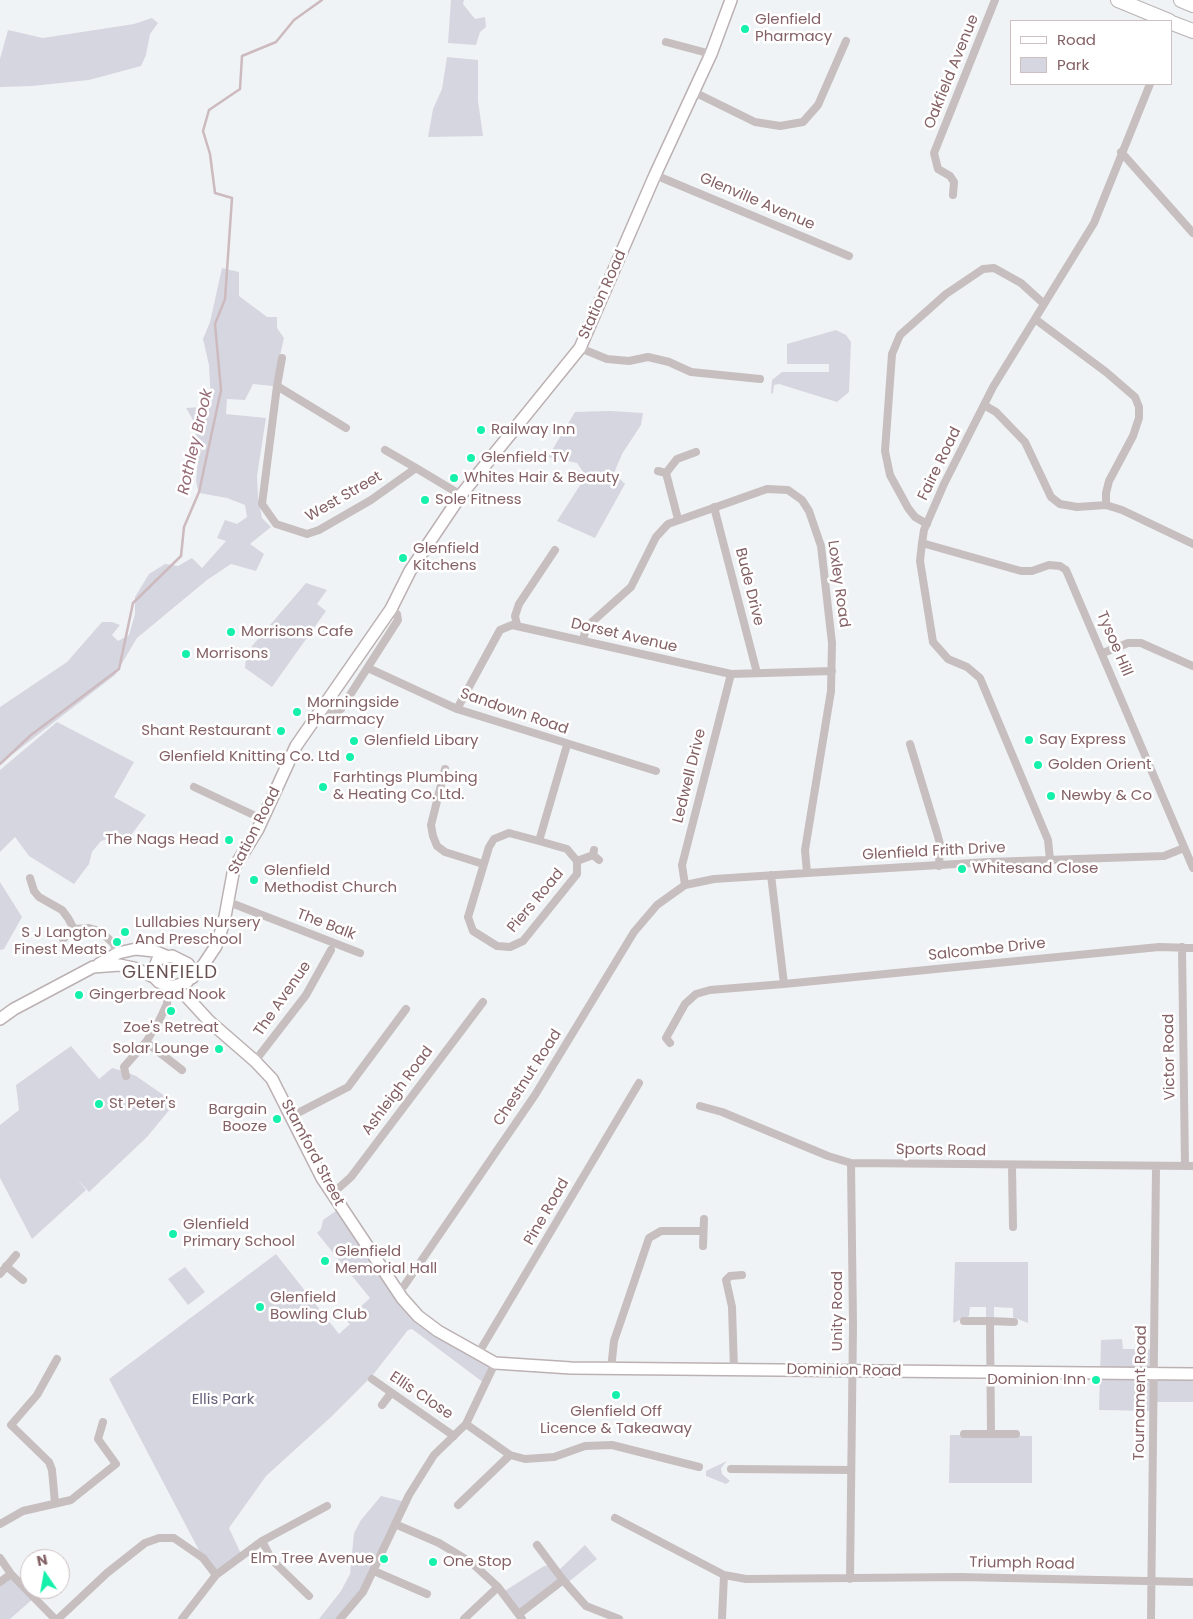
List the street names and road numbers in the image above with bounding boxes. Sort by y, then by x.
street label: Oakfield Avenue [921,12,983,132]
street label: Glenville Avenue [697,170,817,234]
street label: Station Road [575,248,631,342]
street label: Faire Road [915,424,965,504]
street label: West Street [303,468,385,526]
street label: Loxley Road [823,539,853,629]
street label: Bude Drive [731,546,767,628]
street label: Tysoe Hill [1092,609,1136,679]
street label: Dorset Avenue [569,615,679,657]
street label: Sandown Road [458,685,570,739]
street label: Ledwell Drive [670,727,710,825]
street label: Station Road [225,784,285,878]
street label: Glenfield Frith Drive [862,839,1006,865]
street label: Piers Road [504,865,568,937]
street label: The Balk [294,906,358,944]
street label: Salcombe Drive [927,935,1047,965]
street label: The Avenue [251,958,315,1040]
street label: Victor Road [1160,1014,1180,1100]
street label: Chestnut Road [490,1026,566,1130]
street label: Ashleigh Road [359,1043,437,1139]
street label: Stamford Street [276,1097,348,1209]
street label: Sports Road [896,1141,986,1161]
street label: Pine Road [521,1175,573,1249]
street label: Unity Road [829,1271,847,1351]
street label: Tournament Road [1131,1325,1151,1461]
street label: Dominion Road [786,1361,902,1381]
street label: Ellis Close [386,1368,456,1424]
street label: Triumph Road [969,1554,1075,1574]

